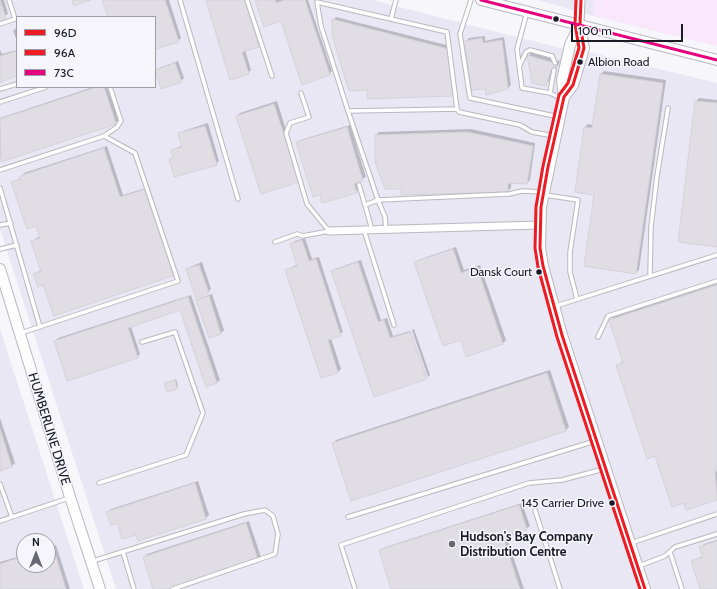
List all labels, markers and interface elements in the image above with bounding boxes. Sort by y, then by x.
unlabelled marker [551,14,561,24]
legend [16,16,156,88]
scale bar [573,16,685,42]
text: 100 m [578,23,612,38]
text: 96D [54,25,76,40]
text: 96A [54,45,75,60]
place label: Albion Road [588,55,649,69]
marker: Albion Road [575,57,585,67]
text: 73C [54,65,74,80]
place label: Dansk Court [470,265,532,279]
marker: Dansk Court [534,267,544,277]
street label: HUMBERLINE DRIVE [24,371,74,487]
place label: 145 Carrier Drive [521,496,604,510]
marker: 145 Carrier Drive [607,498,617,508]
place label: Hudson's Bay Company Distribution Centre [460,529,593,560]
north arrow [16,533,56,573]
text: N [32,535,40,549]
marker: Hudson's Bay Company Distribution Centre [447,539,457,549]

